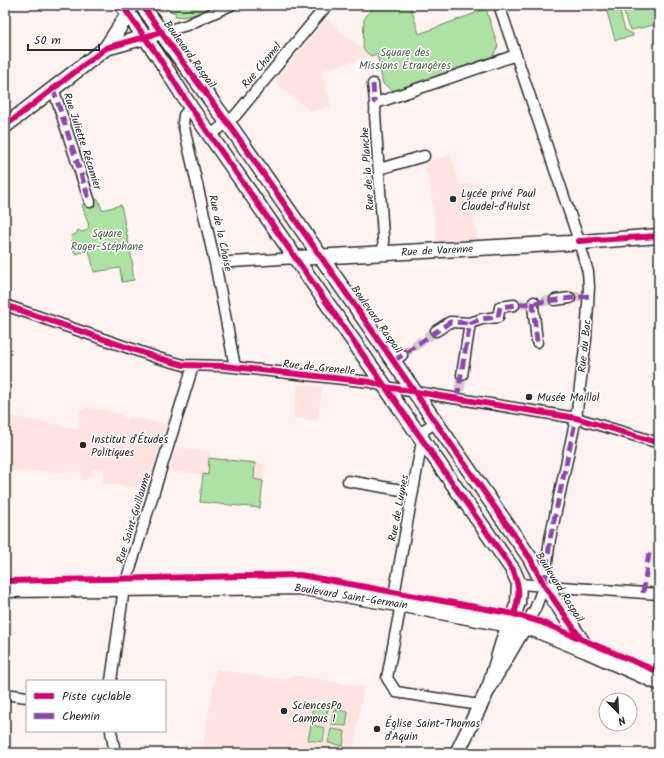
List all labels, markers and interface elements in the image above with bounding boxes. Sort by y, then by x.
street label: Boulevard Raspail [158,17,220,93]
scale bar [28,26,99,52]
text: 50 m [34,31,61,50]
street label: Rue Chomel [237,39,287,92]
park label: Square des Missions Étrangères [359,44,451,75]
street label: Rue Juliette Récamier [58,91,107,193]
street label: Rue de la Planche [356,127,380,211]
place label: Lycée privé Paul Claudel-d'Hulst [461,185,536,216]
street label: Rue de la Chaise [203,193,237,273]
marker: Lycée privé Paul Claudel-d'Hulst [448,194,458,204]
park label: Square Roger-Stéphane [71,225,143,256]
street label: Rue de Varenne [401,240,474,262]
street label: Boulevard Raspail [346,282,407,358]
street label: Rue du Bac [573,319,597,374]
street label: Rue de Grenelle [282,355,356,381]
place label: Musée Maillol [537,389,600,407]
marker: Musée Maillol [524,392,534,402]
place label: Institut d'Études Politiques [91,431,169,462]
marker: Institut d'Études Politiques [78,440,88,450]
street label: Rue Saint-Guillaume [112,471,156,566]
street label: Rue de Luynes [384,473,414,543]
street label: Boulevard Raspail [530,549,588,627]
street label: Boulevard Saint-Germain [293,579,409,615]
legend [26,680,166,732]
text: Piste cyclable [62,687,131,706]
north arrow [598,692,638,732]
place label: SciencesPo Campus 1 [292,697,342,728]
marker: SciencesPo Campus 1 [279,706,289,716]
text: Chemin [62,707,100,726]
text: N [615,711,628,730]
place label: Église Saint-Thomas d'Aquin [385,715,480,746]
marker: Église Saint-Thomas d'Aquin [372,724,382,734]

